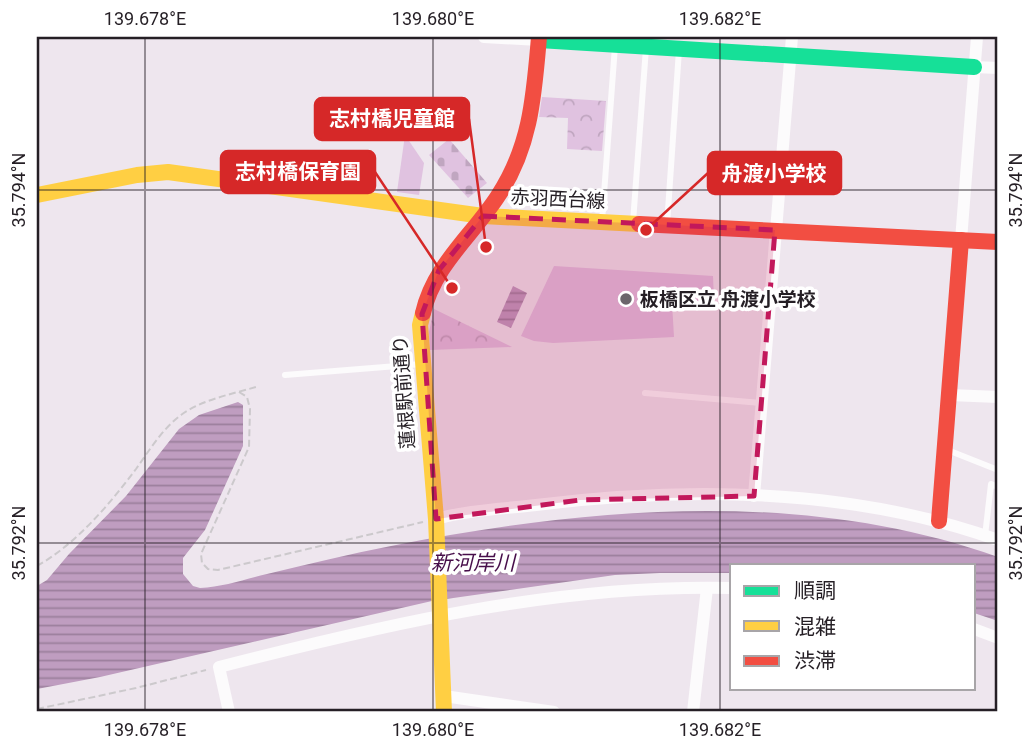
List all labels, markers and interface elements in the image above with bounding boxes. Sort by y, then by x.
text: 139.678°E [104,8,186,29]
text: 139.680°E [392,8,474,29]
text: 139.682°E [679,8,761,29]
callout: 志村橋児童館 [315,98,469,140]
text: 志村橋児童館 [329,107,455,131]
callout: 志村橋保育園 [221,151,375,193]
callout: 舟渡小学校 [708,152,841,194]
text: 35.794°N [8,153,29,227]
text: 35.794°N [1005,153,1026,227]
text: 志村橋保育園 [235,160,361,184]
text: 舟渡小学校 [722,162,827,186]
street label: 赤羽西台線 [510,185,606,213]
place label: 板橋区立 舟渡小学校 [640,288,816,311]
marker: 板橋区立 舟渡小学校 [618,291,634,307]
street label: 蓮根駅前通り [389,334,419,450]
text: 35.792°N [8,506,29,580]
text: 35.792°N [1005,506,1026,580]
water label: 新河岸川 [431,551,517,575]
legend [730,564,976,690]
text: 順調 [794,579,836,603]
text: 混雑 [794,615,836,639]
text: 渋滞 [794,649,836,673]
text: 139.678°E [104,719,186,740]
text: 139.680°E [392,719,474,740]
text: 139.682°E [679,719,761,740]

